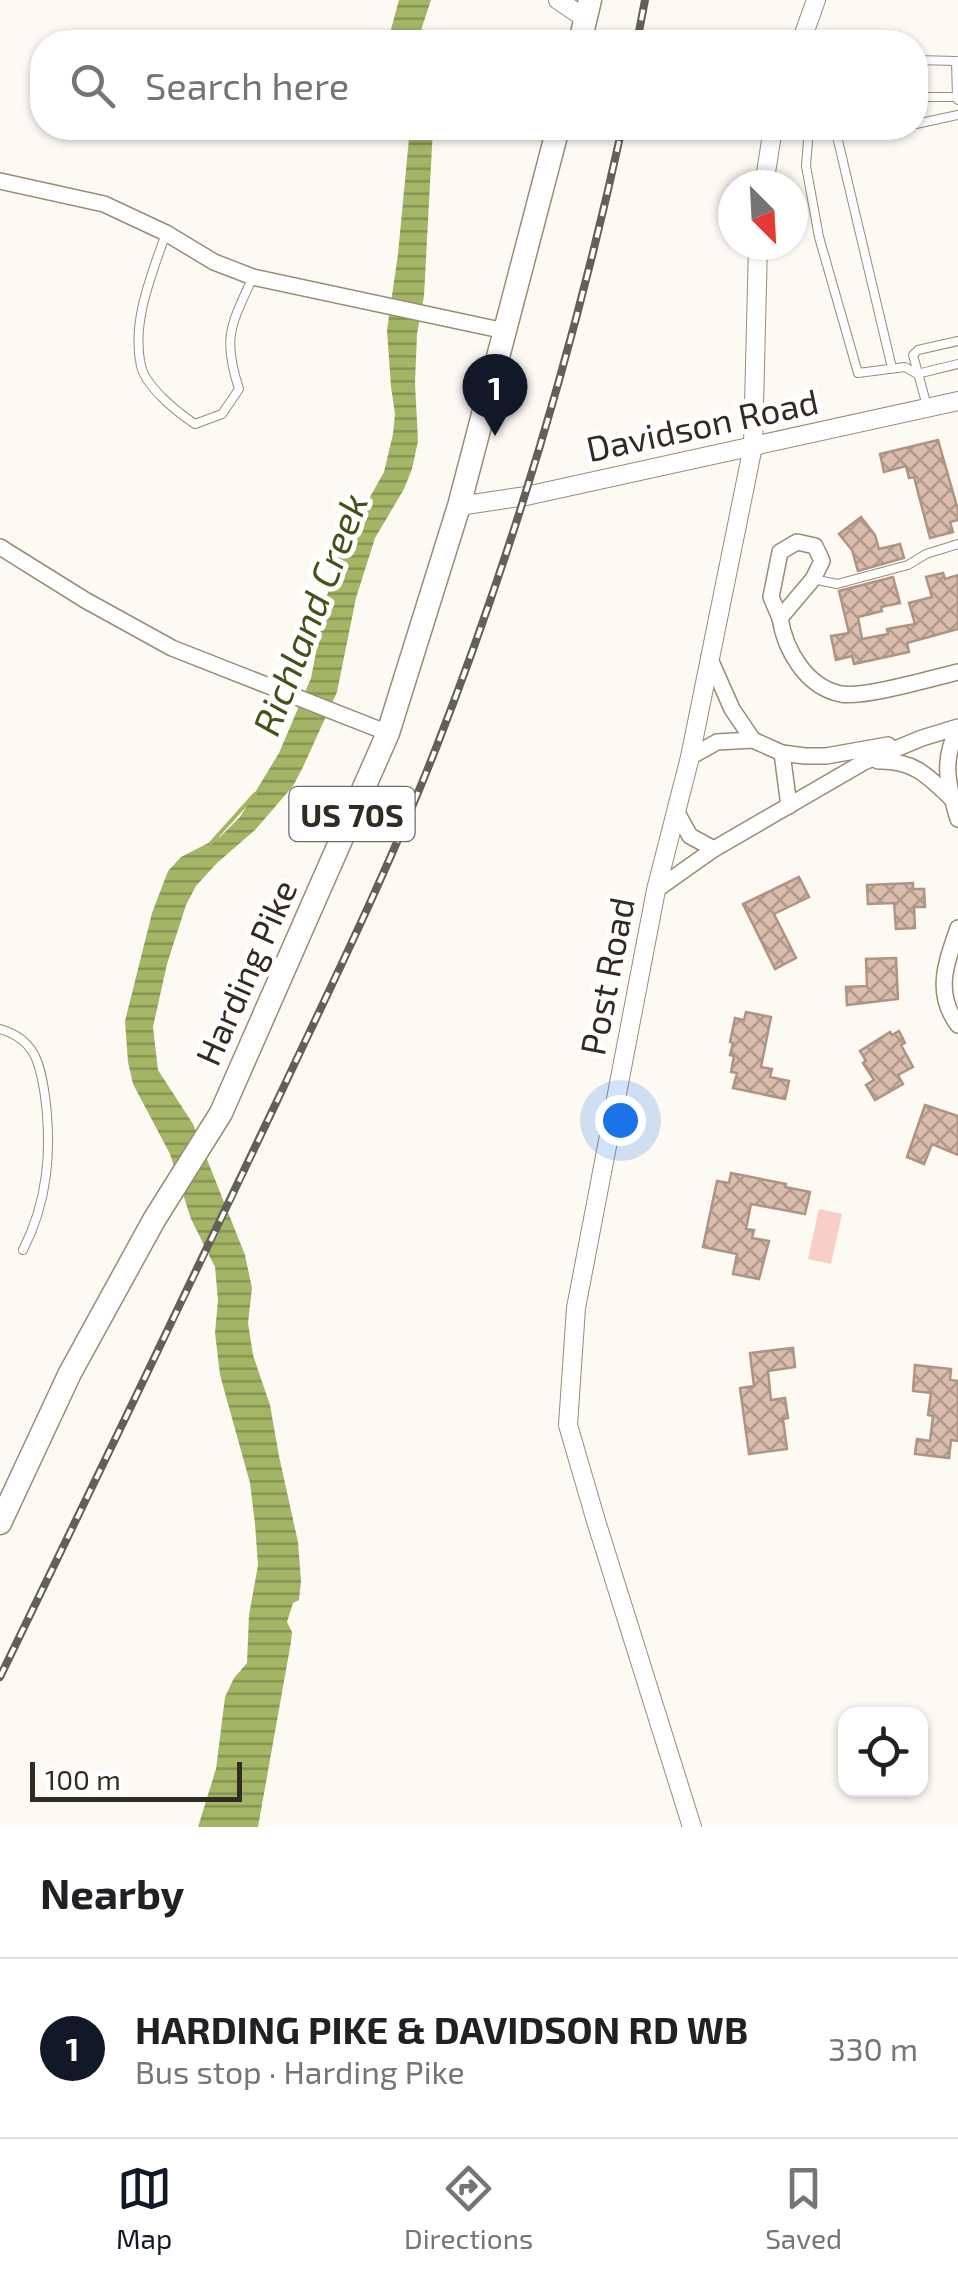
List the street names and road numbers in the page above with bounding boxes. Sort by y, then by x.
street label: Davidson Road [582,379,822,469]
road number: US 70S [290,787,414,841]
street label: Harding Pike [186,873,304,1071]
street label: Post Road [570,894,642,1058]

